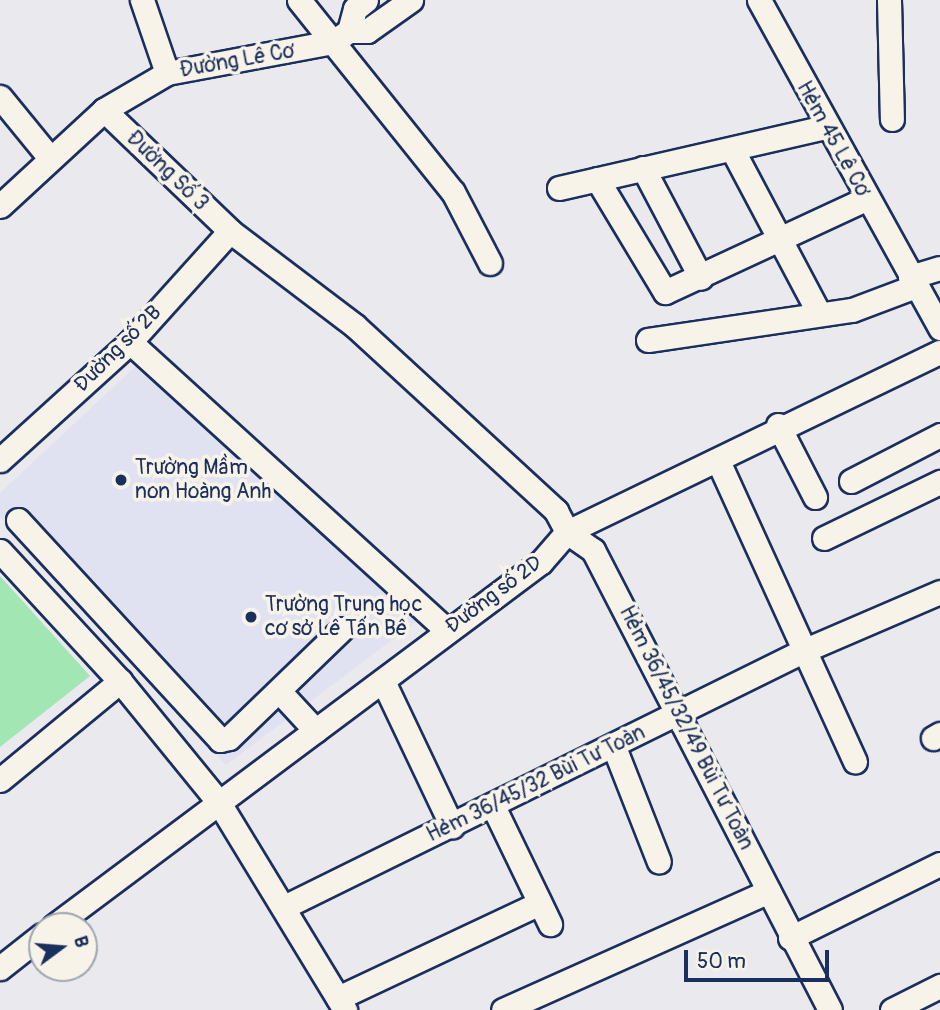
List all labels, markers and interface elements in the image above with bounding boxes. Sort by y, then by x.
street label: Đường Lê Cơ [178,39,296,83]
street label: Hẻm 45 Lê Cơ [791,77,875,201]
street label: Đường Số 3 [121,126,213,216]
street label: Đường số 2B [69,300,167,398]
place label: Trường Mầm non Hoàng Anh [135,455,271,505]
marker: Trường Mầm non Hoàng Anh [113,472,129,488]
street label: Đường số 2D [441,551,547,639]
place label: Trường Trung học cơ sở Lê Tấn Bê [265,592,422,642]
street label: Hẻm 36/45/32/49 Bùi Tư Toàn [613,602,759,854]
marker: Trường Trung học cơ sở Lê Tấn Bê [243,609,259,625]
street label: Hẻm 36/45/32 Bùi Tư Toàn [423,720,649,848]
north arrow [28,912,98,982]
text: B [68,933,94,950]
scale bar [688,936,833,980]
text: 50 m [697,948,746,975]

